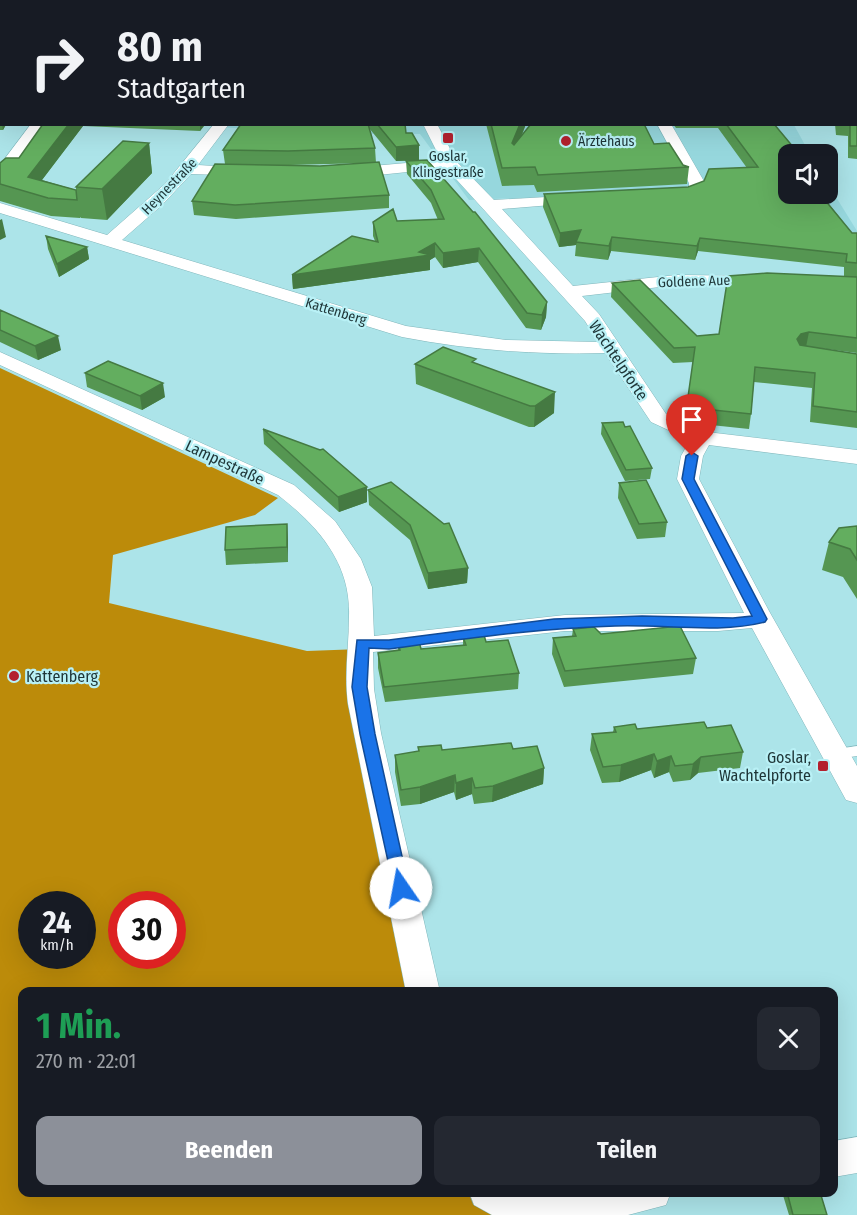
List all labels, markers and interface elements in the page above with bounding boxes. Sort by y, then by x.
text: 80 m [117,22,203,72]
icon: right [18,24,96,102]
text: Stadtgarten [117,73,246,105]
marker: Goslar, Klingestraße [441,131,455,145]
place label: Ärztehaus [578,133,634,150]
marker: Ärztehaus [559,134,573,148]
map controls [778,144,838,204]
button: sound [778,144,838,204]
place label: Goslar, Klingestraße [412,148,484,181]
street label: Heynestraße [138,154,201,218]
street label: Goldene Aue [657,272,731,291]
street label: Kattenberg [303,294,369,329]
street label: Wachtelpforte [585,317,652,404]
pin [666,394,717,456]
icon: arrive [675,403,708,436]
street label: Lampestraße [182,436,267,489]
place label: Kattenberg [26,667,99,686]
marker: Kattenberg [7,669,21,683]
place label: Goslar, Wachtelpforte [719,748,811,785]
marker: Goslar, Wachtelpforte [816,759,830,773]
position arrow [369,856,433,920]
speed limit sign: 30 [108,891,186,969]
text: 24 [43,905,71,941]
text: km/h [40,936,74,954]
text: 1 Min. [36,1004,121,1048]
button: close [757,1007,820,1070]
text: 270 m · 22:01 [36,1049,136,1073]
button: Beenden [36,1116,422,1185]
button: Teilen [434,1116,820,1185]

